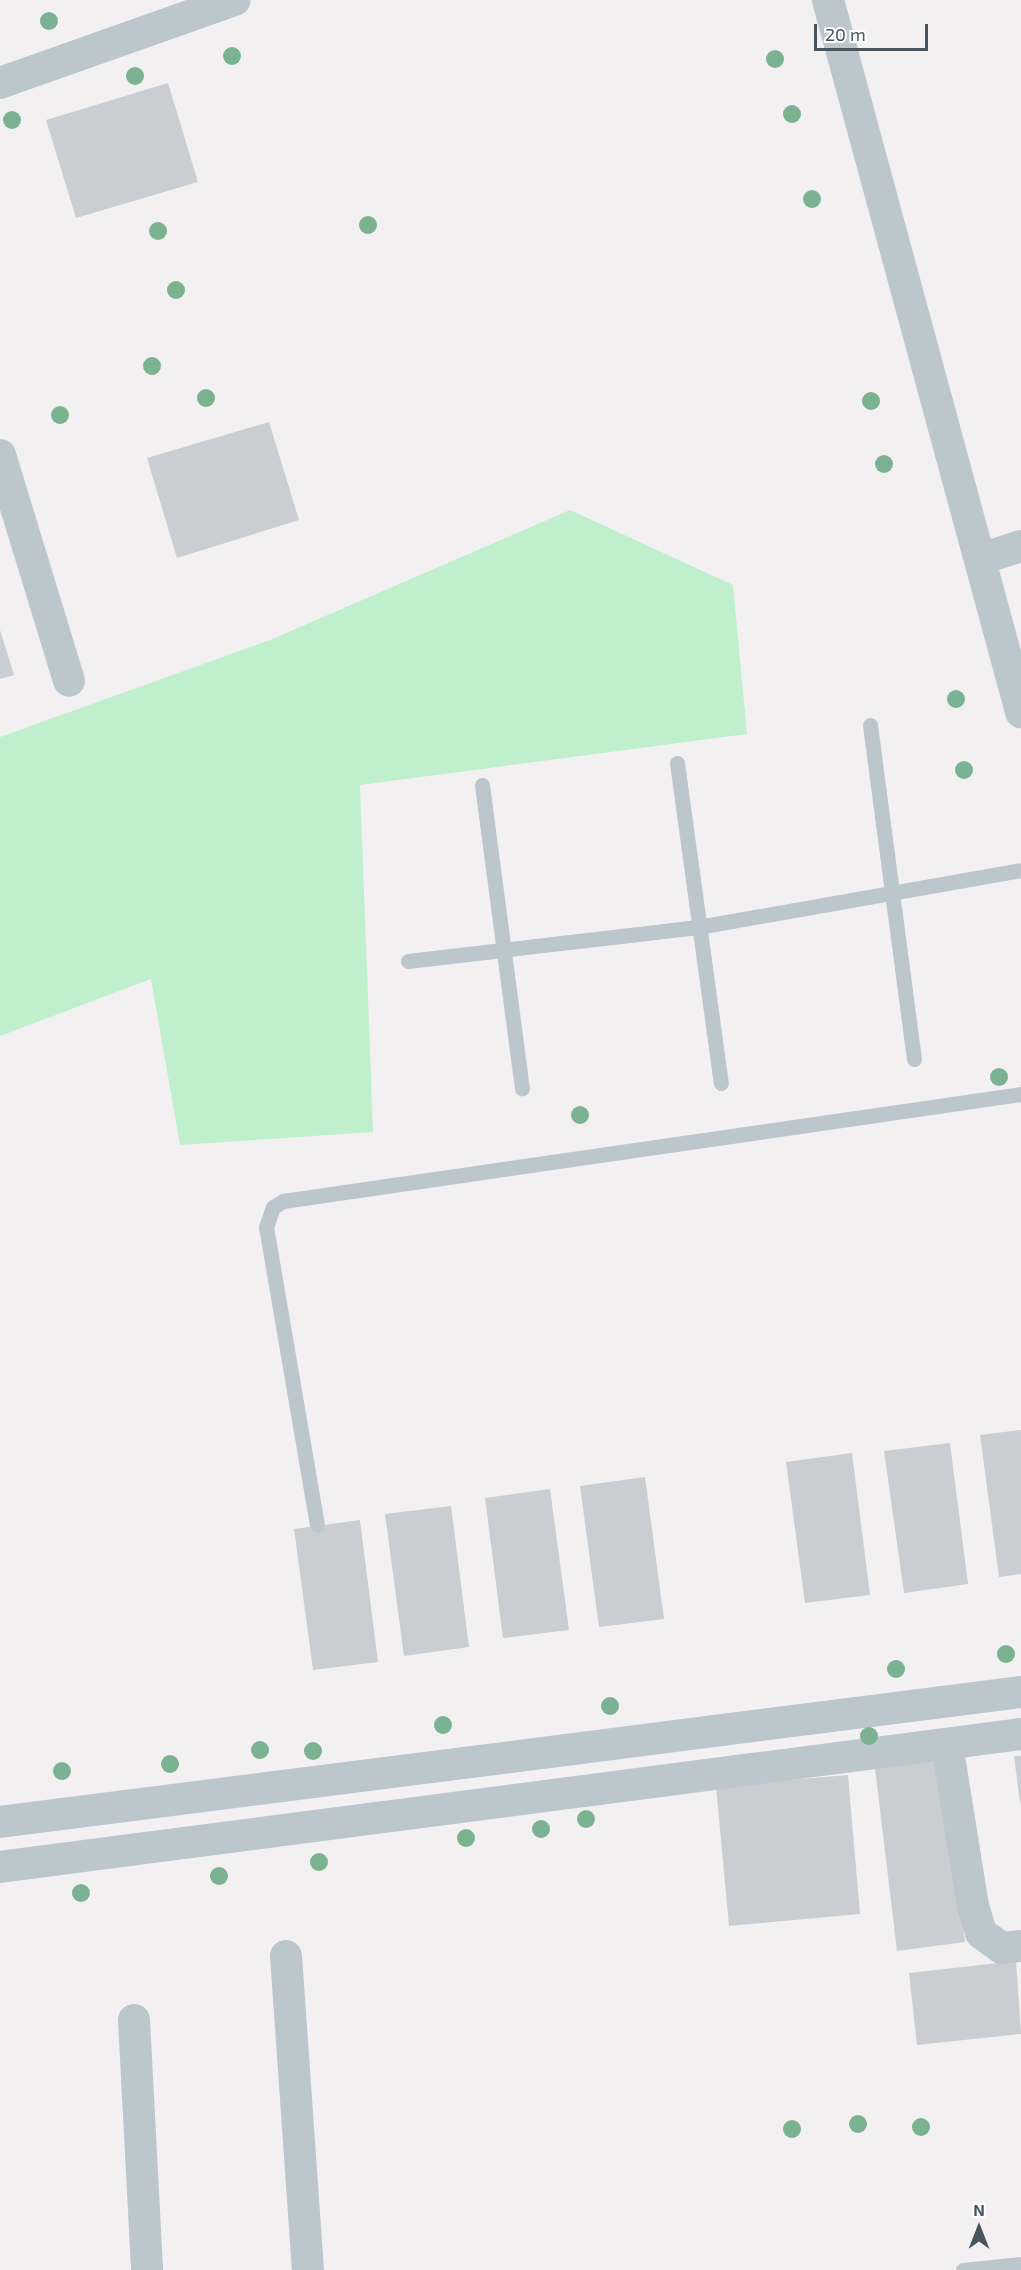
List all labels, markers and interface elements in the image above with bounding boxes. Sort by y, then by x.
scale bar [817,12,931,50]
text: 20 m [825,23,866,45]
north arrow [949,2198,1009,2258]
text: N [973,2200,985,2219]

